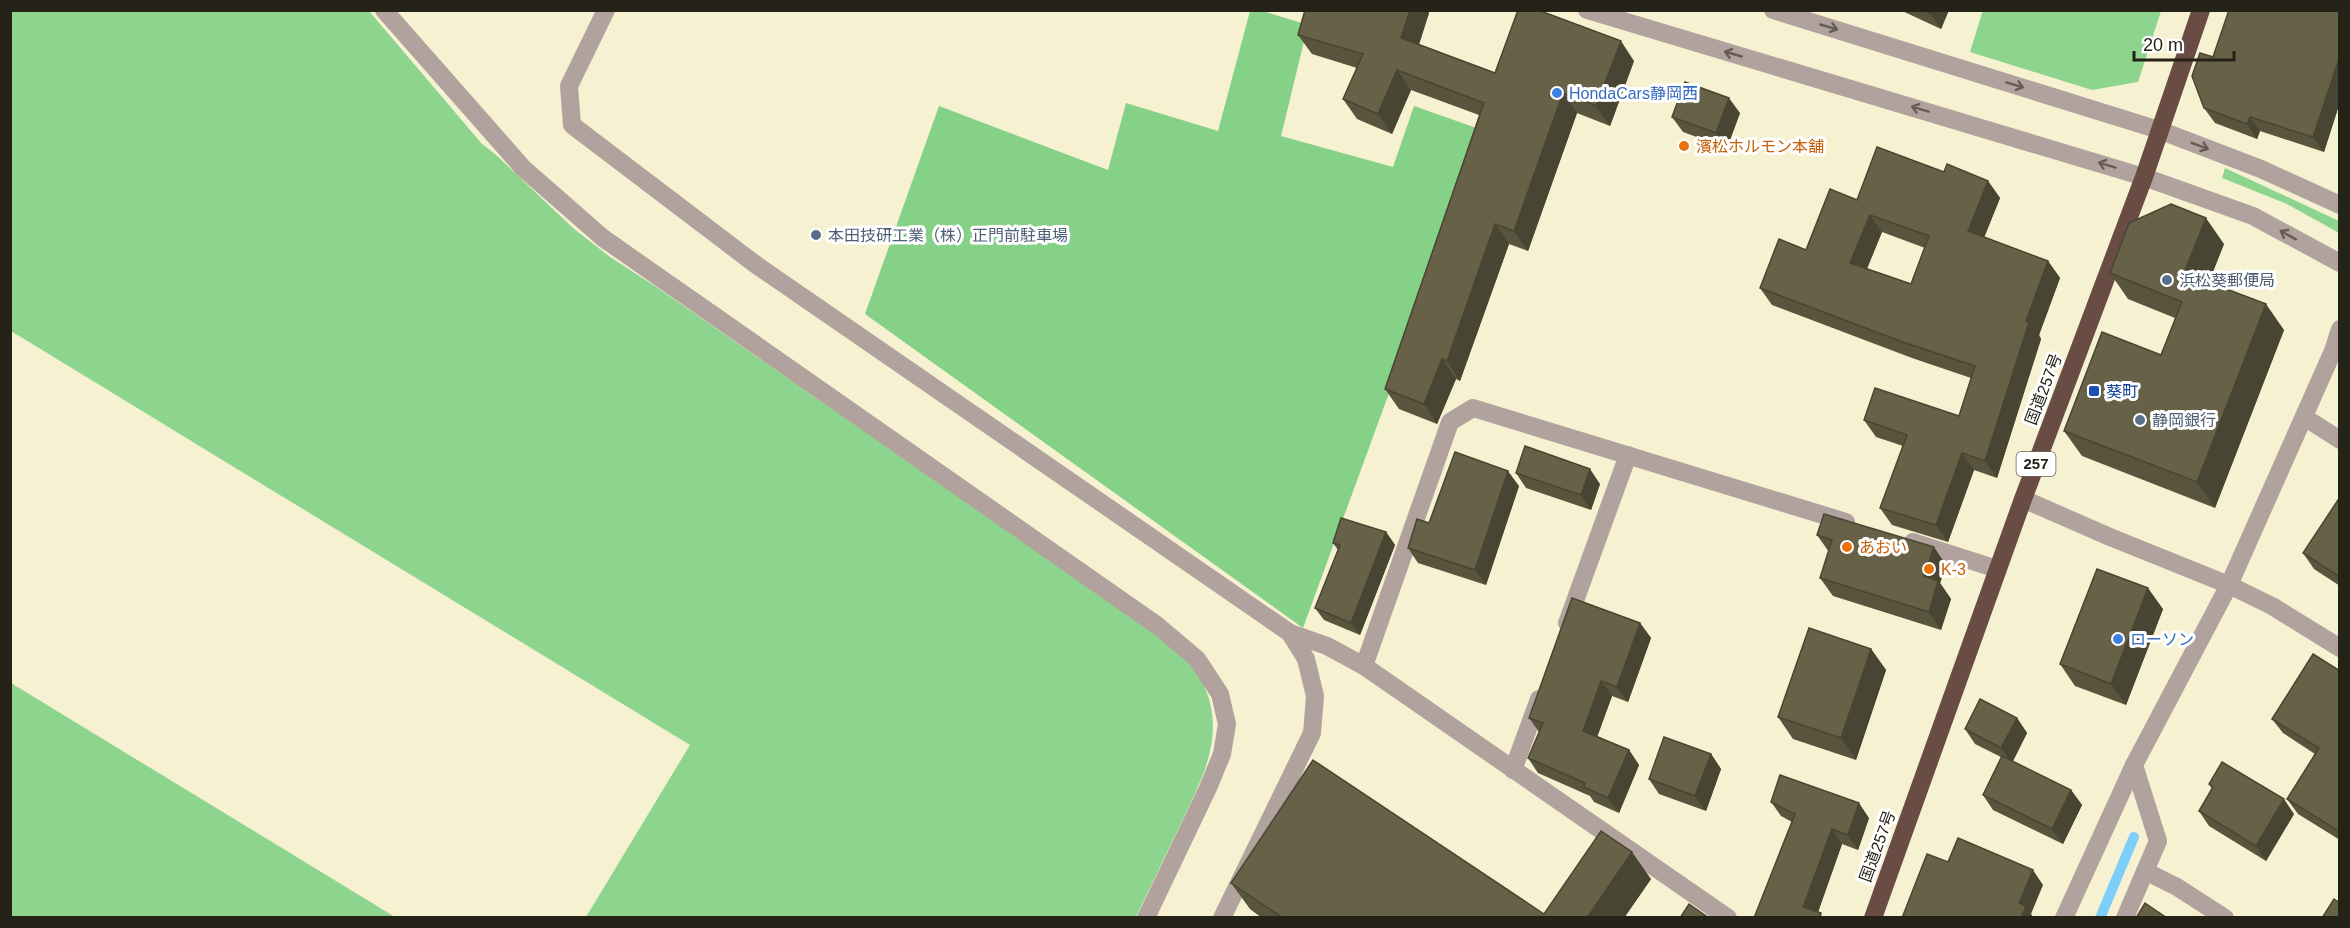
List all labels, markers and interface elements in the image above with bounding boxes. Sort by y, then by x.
one-way arrow [1819,22,1838,33]
scale bar [2134,24,2234,62]
text: 20 m [2143,35,2183,55]
one-way arrow [1724,48,1743,59]
one-way arrow [2005,80,2024,91]
place label: HondaCars静岡西 [1569,85,1698,102]
marker: HondaCars静岡西 [1550,86,1564,100]
one-way arrow [1911,103,1930,114]
place label: 濱松ホルモン本舗 [1696,138,1824,155]
marker: 濱松ホルモン本舗 [1677,139,1691,153]
one-way arrow [2190,141,2209,152]
one-way arrow [2098,159,2117,170]
place label: 本田技研工業（株）正門前駐車場 [828,227,1068,244]
marker: 本田技研工業（株）正門前駐車場 [809,228,823,242]
one-way arrow [2280,229,2297,241]
place label: 浜松葵郵便局 [2179,272,2275,289]
marker: 浜松葵郵便局 [2160,273,2174,287]
street label: 国道257号 [2022,351,2065,427]
place label: 葵町 [2106,383,2138,400]
marker: 葵町 [2087,384,2101,398]
place label: 静岡銀行 [2152,412,2216,429]
marker: 静岡銀行 [2133,413,2147,427]
road number: 257 [2016,452,2056,476]
place label: あおい [1859,539,1907,556]
marker: あおい [1840,540,1854,554]
place label: K-3 [1941,561,1966,578]
marker: K-3 [1922,562,1936,576]
place label: ローソン [2130,631,2194,648]
marker: ローソン [2111,632,2125,646]
street label: 国道257号 [1857,808,1898,884]

